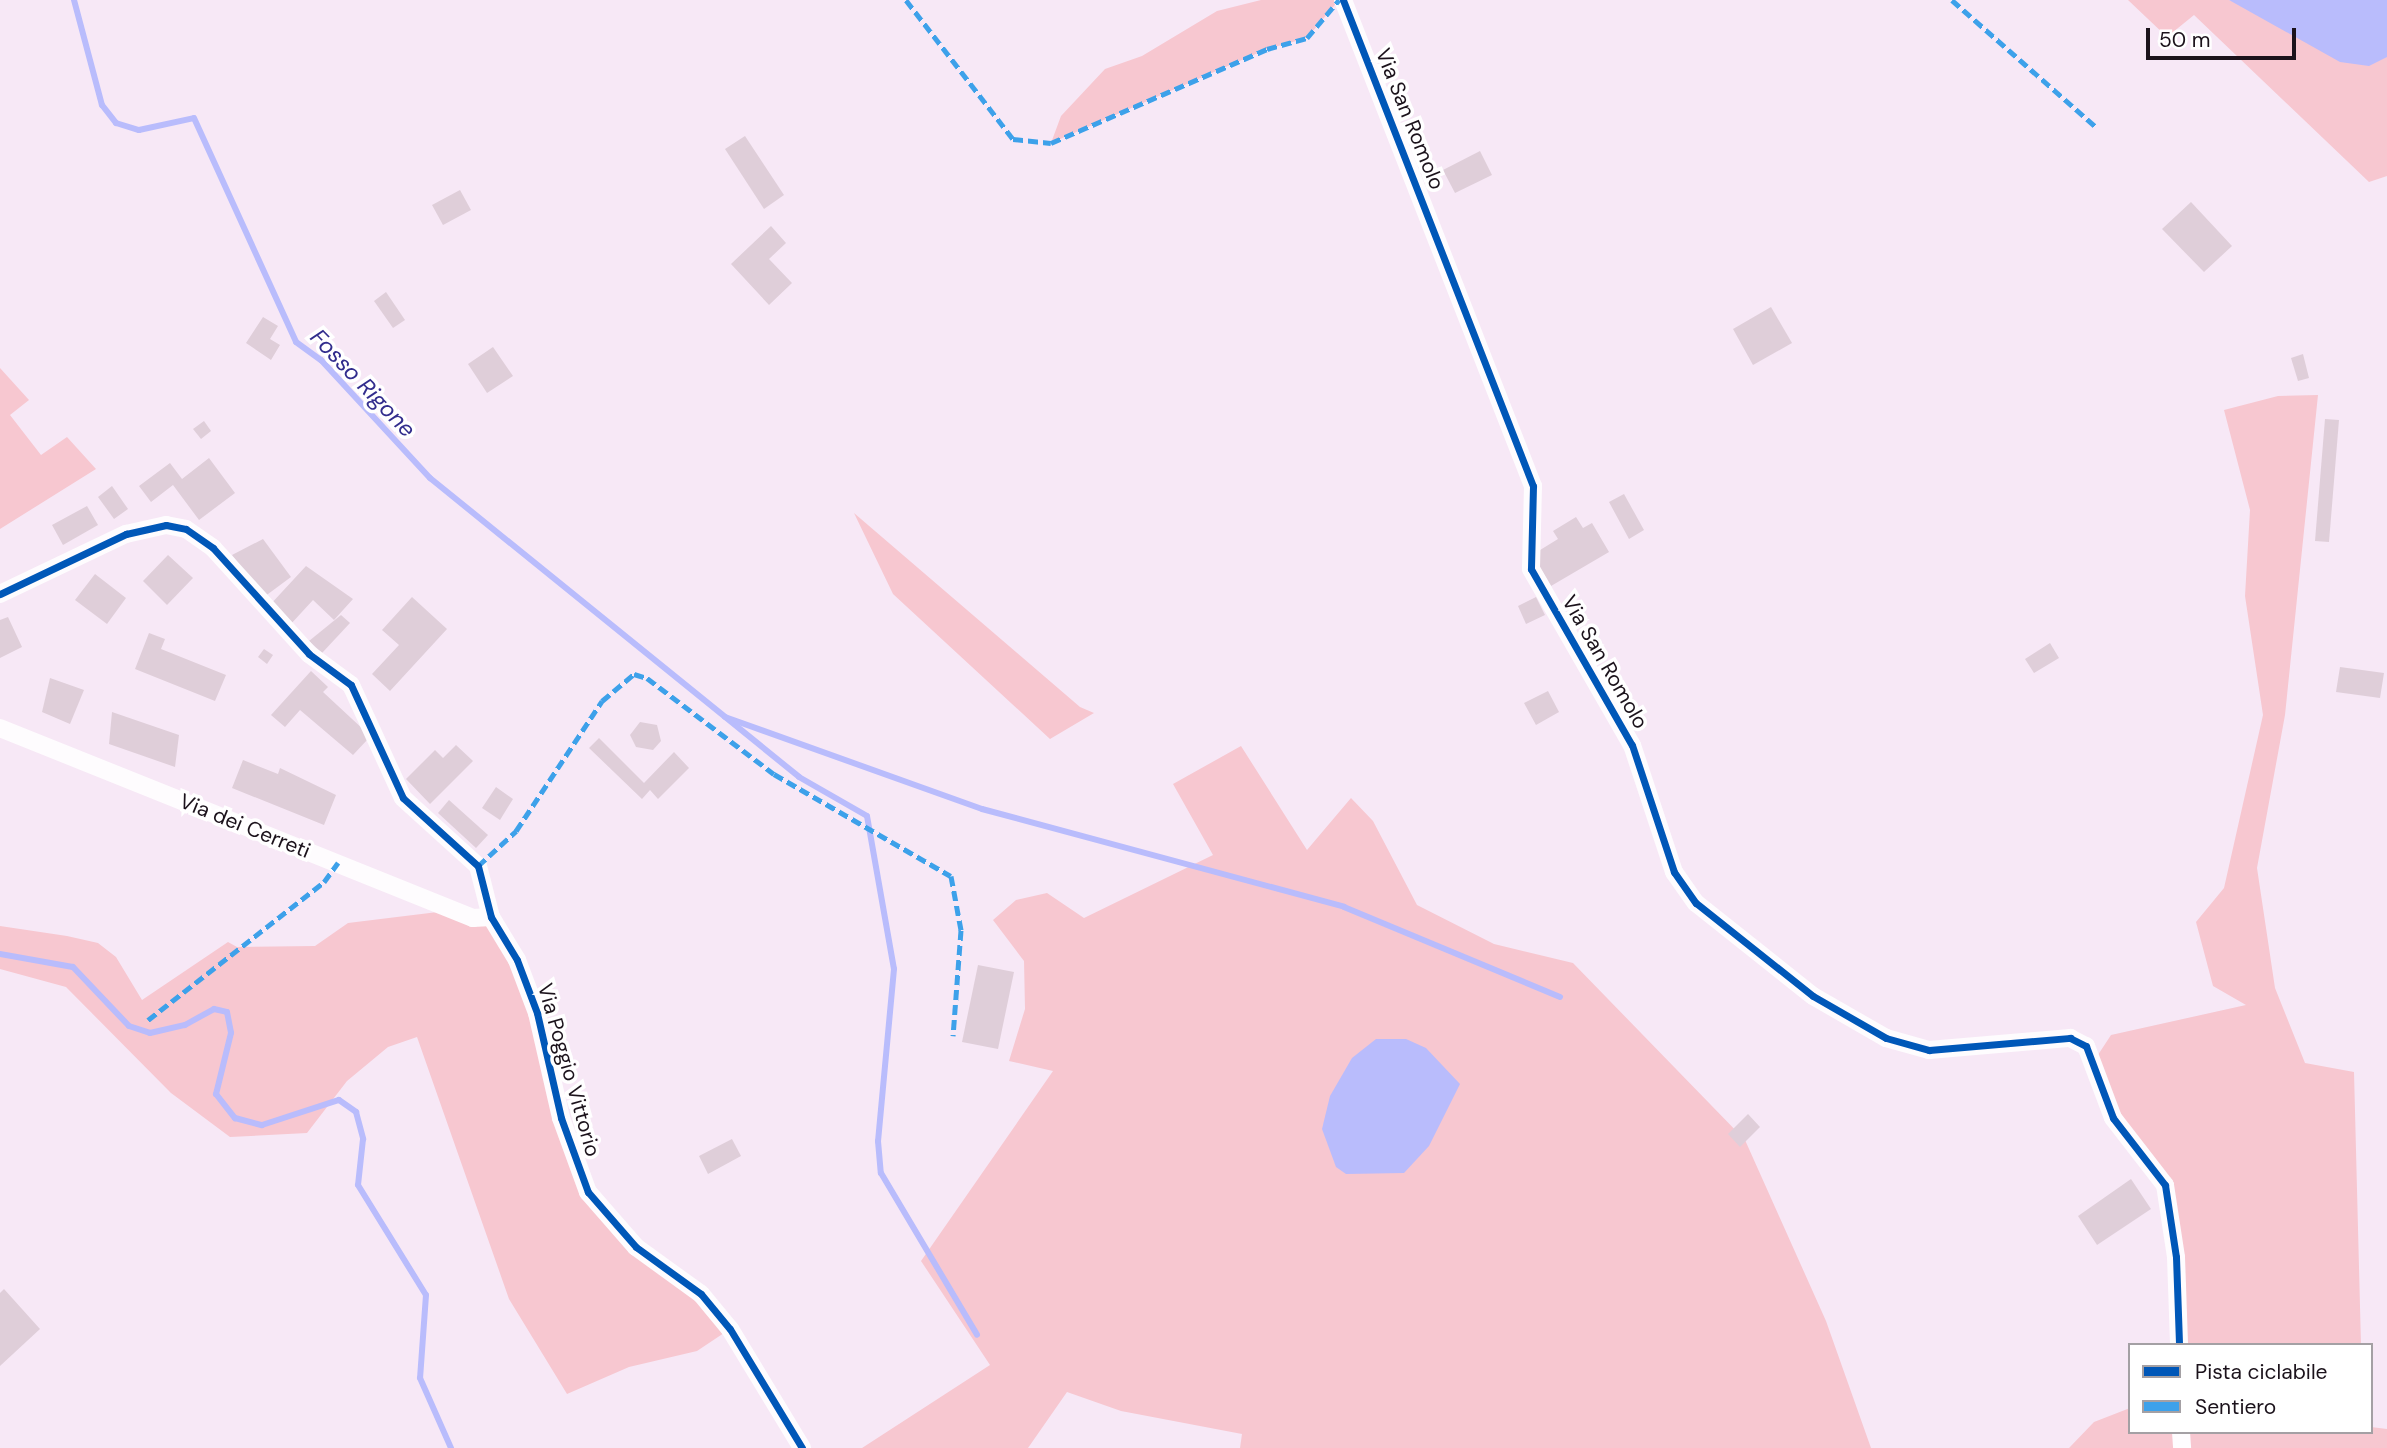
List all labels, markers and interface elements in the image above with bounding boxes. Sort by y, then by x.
scale bar [2149,14,2300,58]
text: 50 m [2159,26,2210,54]
street label: Via San Romolo [1370,45,1450,193]
water label: Fosso Rigone [305,323,421,443]
street label: Via San Romolo [1557,591,1653,733]
street label: Via dei Cerreti [176,788,314,864]
street label: Via Poggio Vittorio [532,980,606,1160]
legend [2128,1343,2373,1434]
text: Pista ciclabile [2195,1358,2328,1386]
text: Sentiero [2195,1393,2276,1421]

